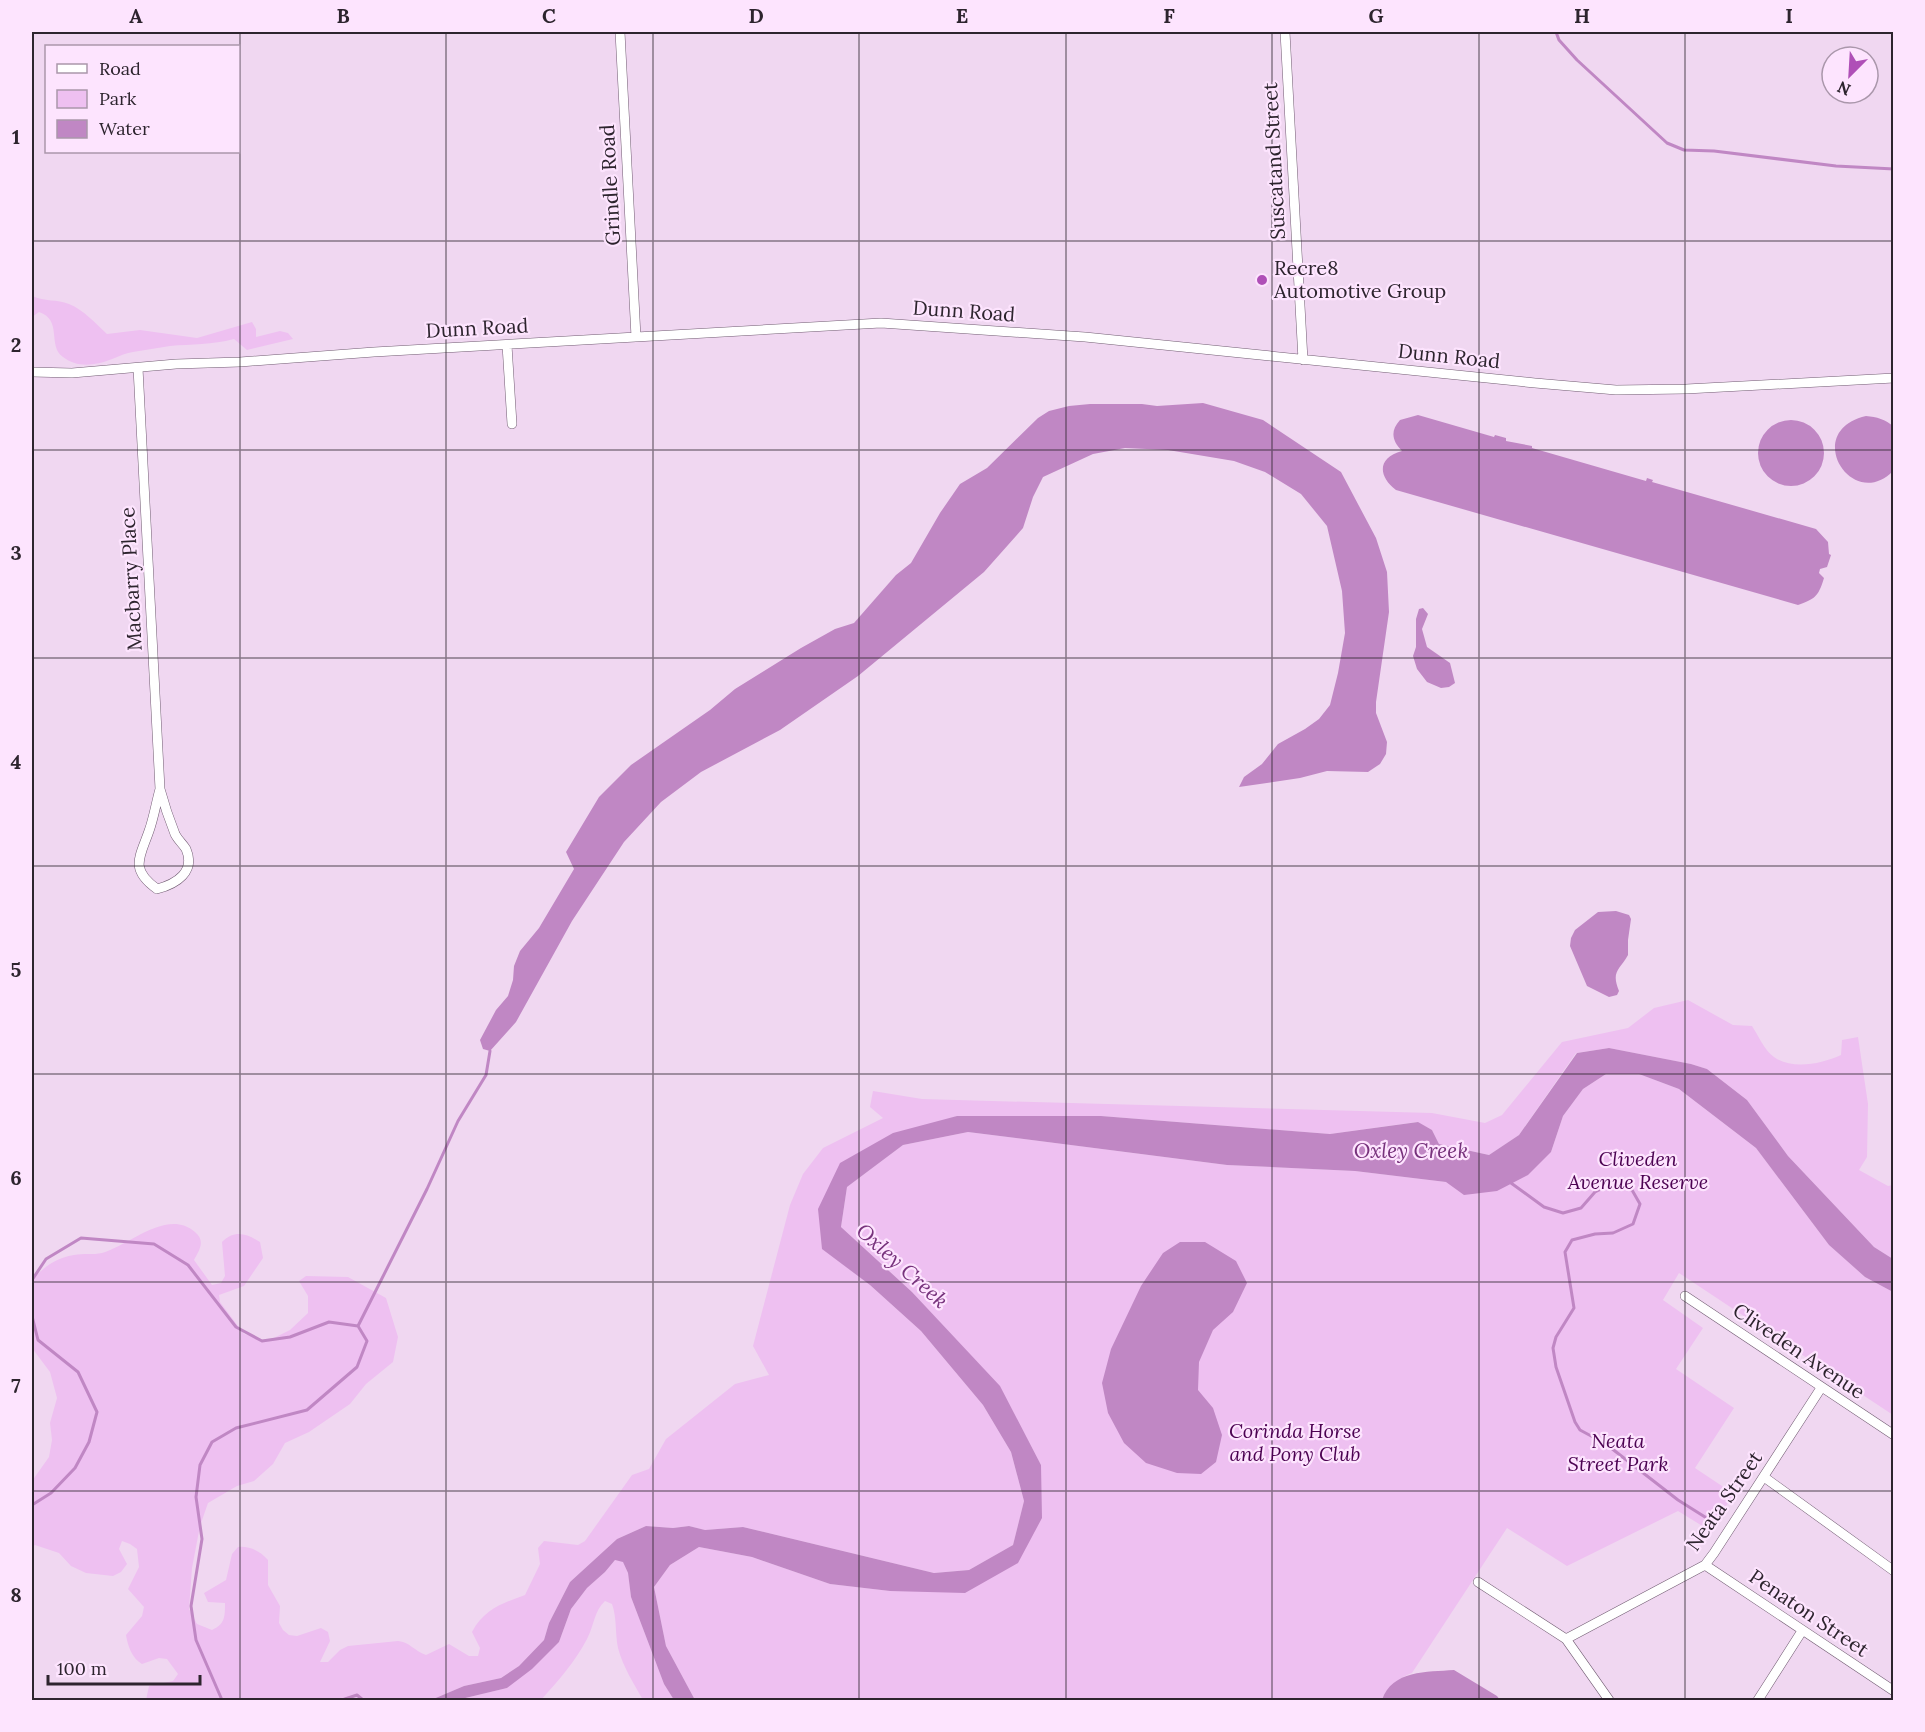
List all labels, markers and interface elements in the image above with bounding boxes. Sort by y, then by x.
text: A [129,3,143,28]
text: B [336,3,350,28]
text: C [542,3,556,28]
text: D [748,3,764,28]
text: E [956,3,968,28]
text: F [1163,3,1175,28]
text: G [1368,3,1384,28]
text: H [1574,3,1590,28]
text: I [1785,3,1793,28]
legend [45,45,240,153]
north arrow [1820,45,1880,105]
text: Road [99,57,141,80]
text: N [1834,77,1854,100]
street label: Suscatand Street [1257,82,1290,240]
text: Park [99,87,137,110]
text: Water [99,117,150,140]
text: 1 [12,124,20,149]
street label: Grindle Road [594,124,625,246]
place label: Recre8 Automotive Group [1273,255,1446,303]
marker: Recre8 Automotive Group [1255,273,1269,287]
street label: Dunn Road [912,294,1016,327]
street label: Dunn Road [425,312,529,343]
text: 2 [11,332,21,357]
street label: Dunn Road [1397,338,1502,373]
street label: Macbarry Place [114,506,147,652]
text: 3 [10,540,22,565]
text: 4 [11,749,22,774]
text: 5 [11,957,22,982]
water label: Oxley Creek [1354,1137,1468,1164]
park label: Cliveden Avenue Reserve [1567,1146,1708,1194]
text: 6 [10,1165,22,1190]
water label: Oxley Creek [851,1217,954,1314]
street label: Cliveden Avenue [1729,1297,1870,1404]
text: 7 [11,1373,21,1398]
park label: Corinda Horse and Pony Club [1229,1418,1361,1466]
park label: Neata Street Park [1567,1428,1669,1476]
street label: Neata Street [1680,1446,1767,1555]
street label: Penaton Street [1745,1563,1874,1662]
text: 8 [10,1582,22,1607]
scale bar [48,1648,200,1686]
text: 100 m [57,1657,107,1680]

